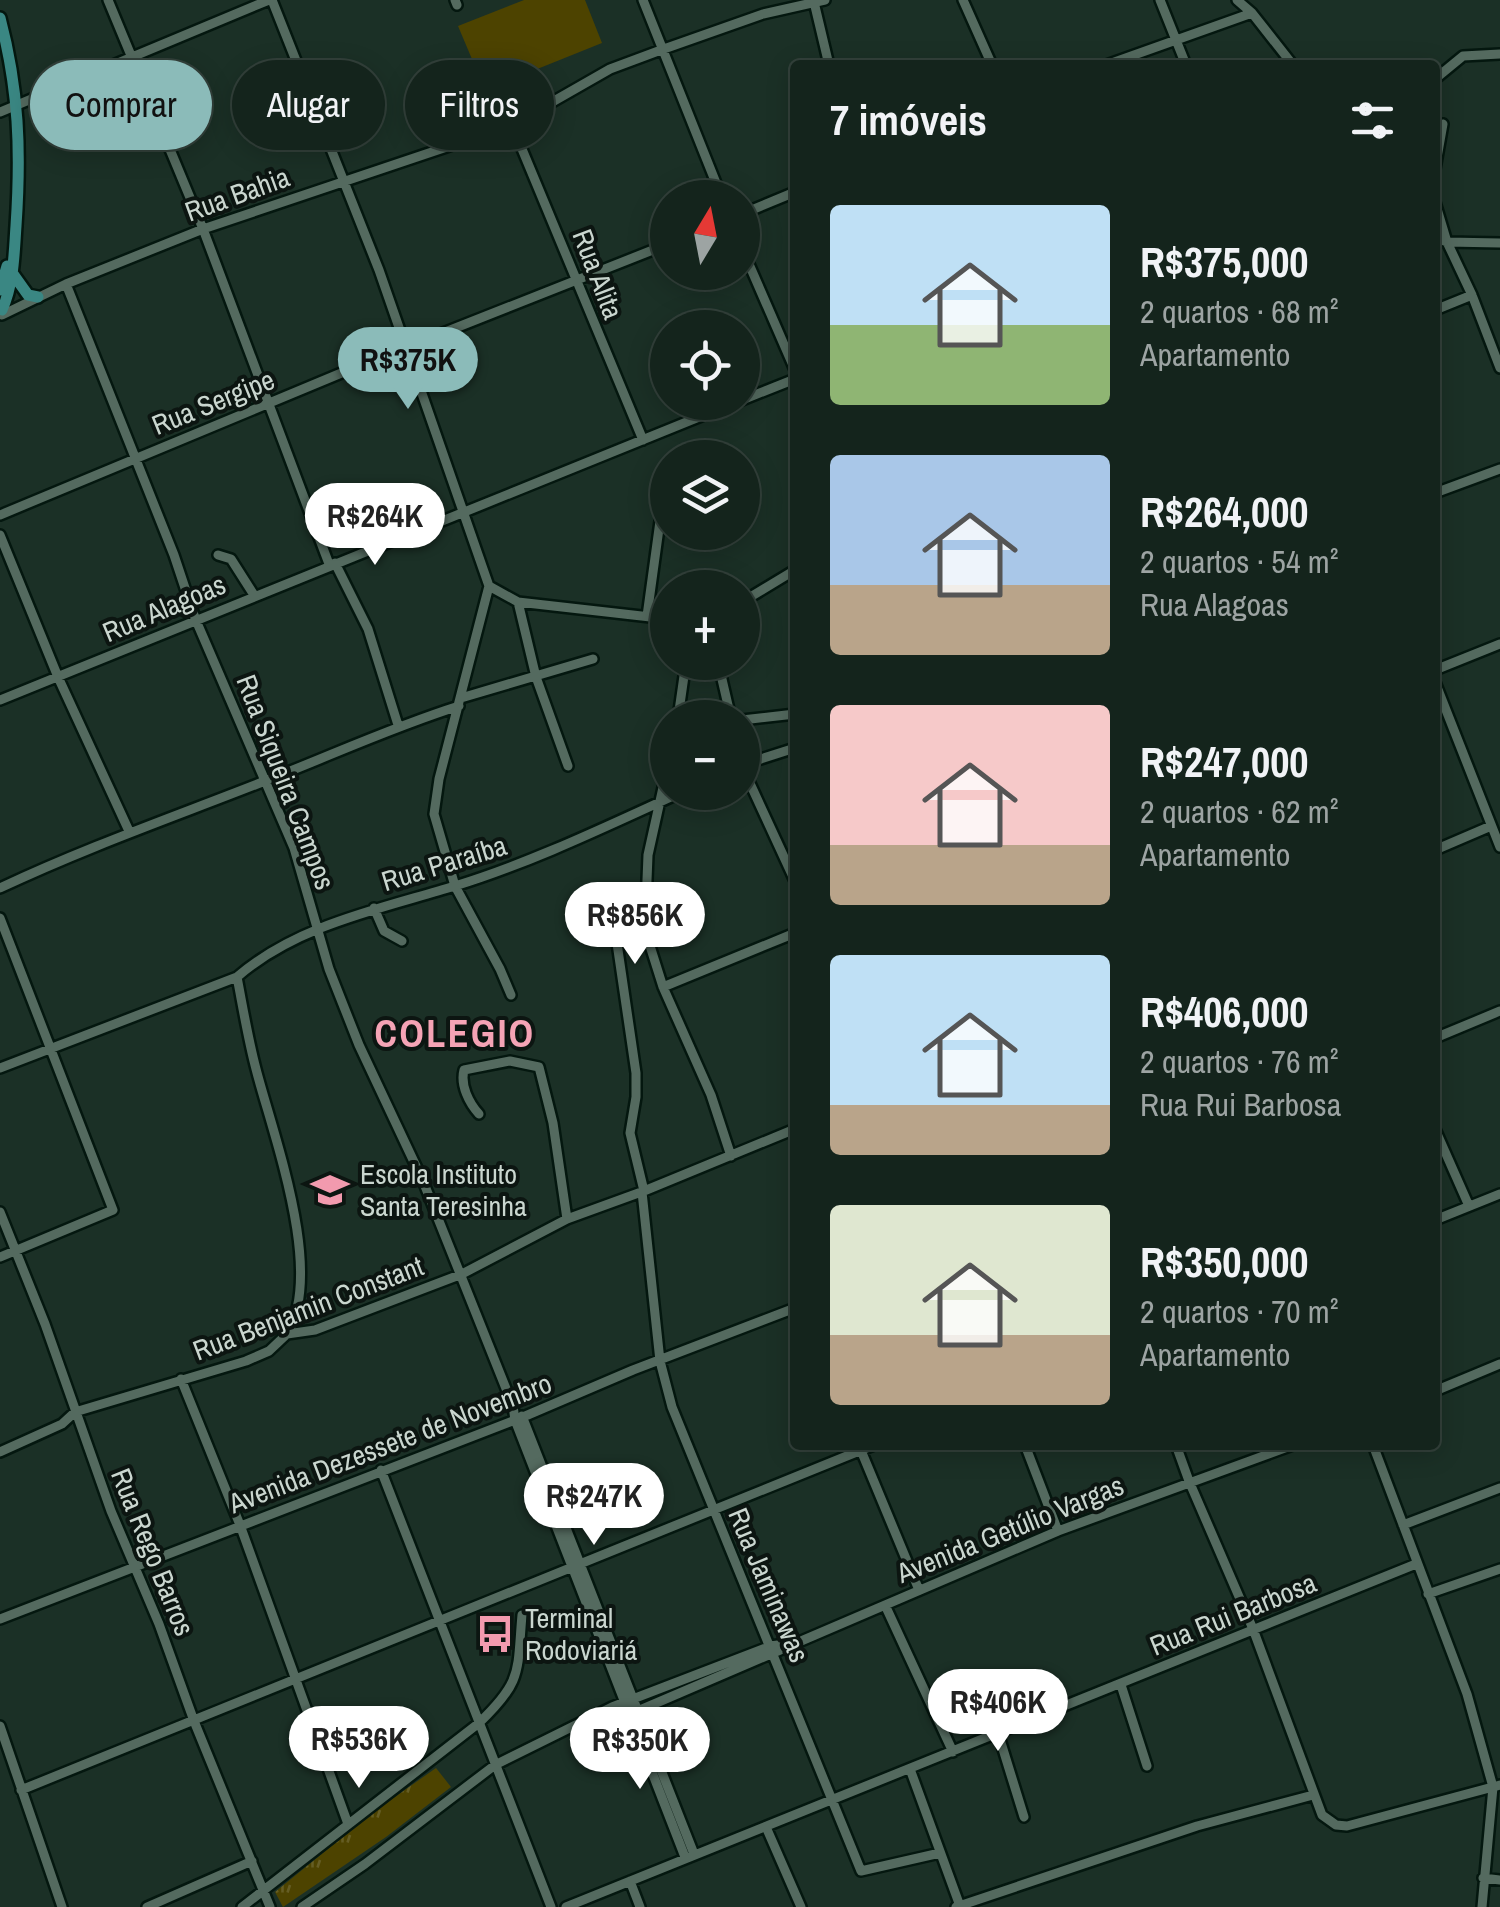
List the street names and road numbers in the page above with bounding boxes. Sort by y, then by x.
street label: Rua Bahia [180,158,295,230]
street label: Rua Alita [564,224,633,325]
street label: Rua Sergipe [146,360,280,444]
street label: Rua Alagoas [97,565,231,651]
street label: Rua Siqueira Campos [228,669,344,895]
street label: Rua Paraíba [377,826,511,900]
street label: Rua Benjamin Constant [187,1247,429,1369]
street label: Avenida Dezessete de Novembro [222,1364,557,1523]
street label: Rua Rego Barros [102,1463,204,1641]
street label: Avenida Getúlio Vargas [890,1466,1129,1592]
street label: Rua Jaminawas [719,1502,819,1668]
street label: Rua Rui Barbosa [1144,1563,1322,1665]

